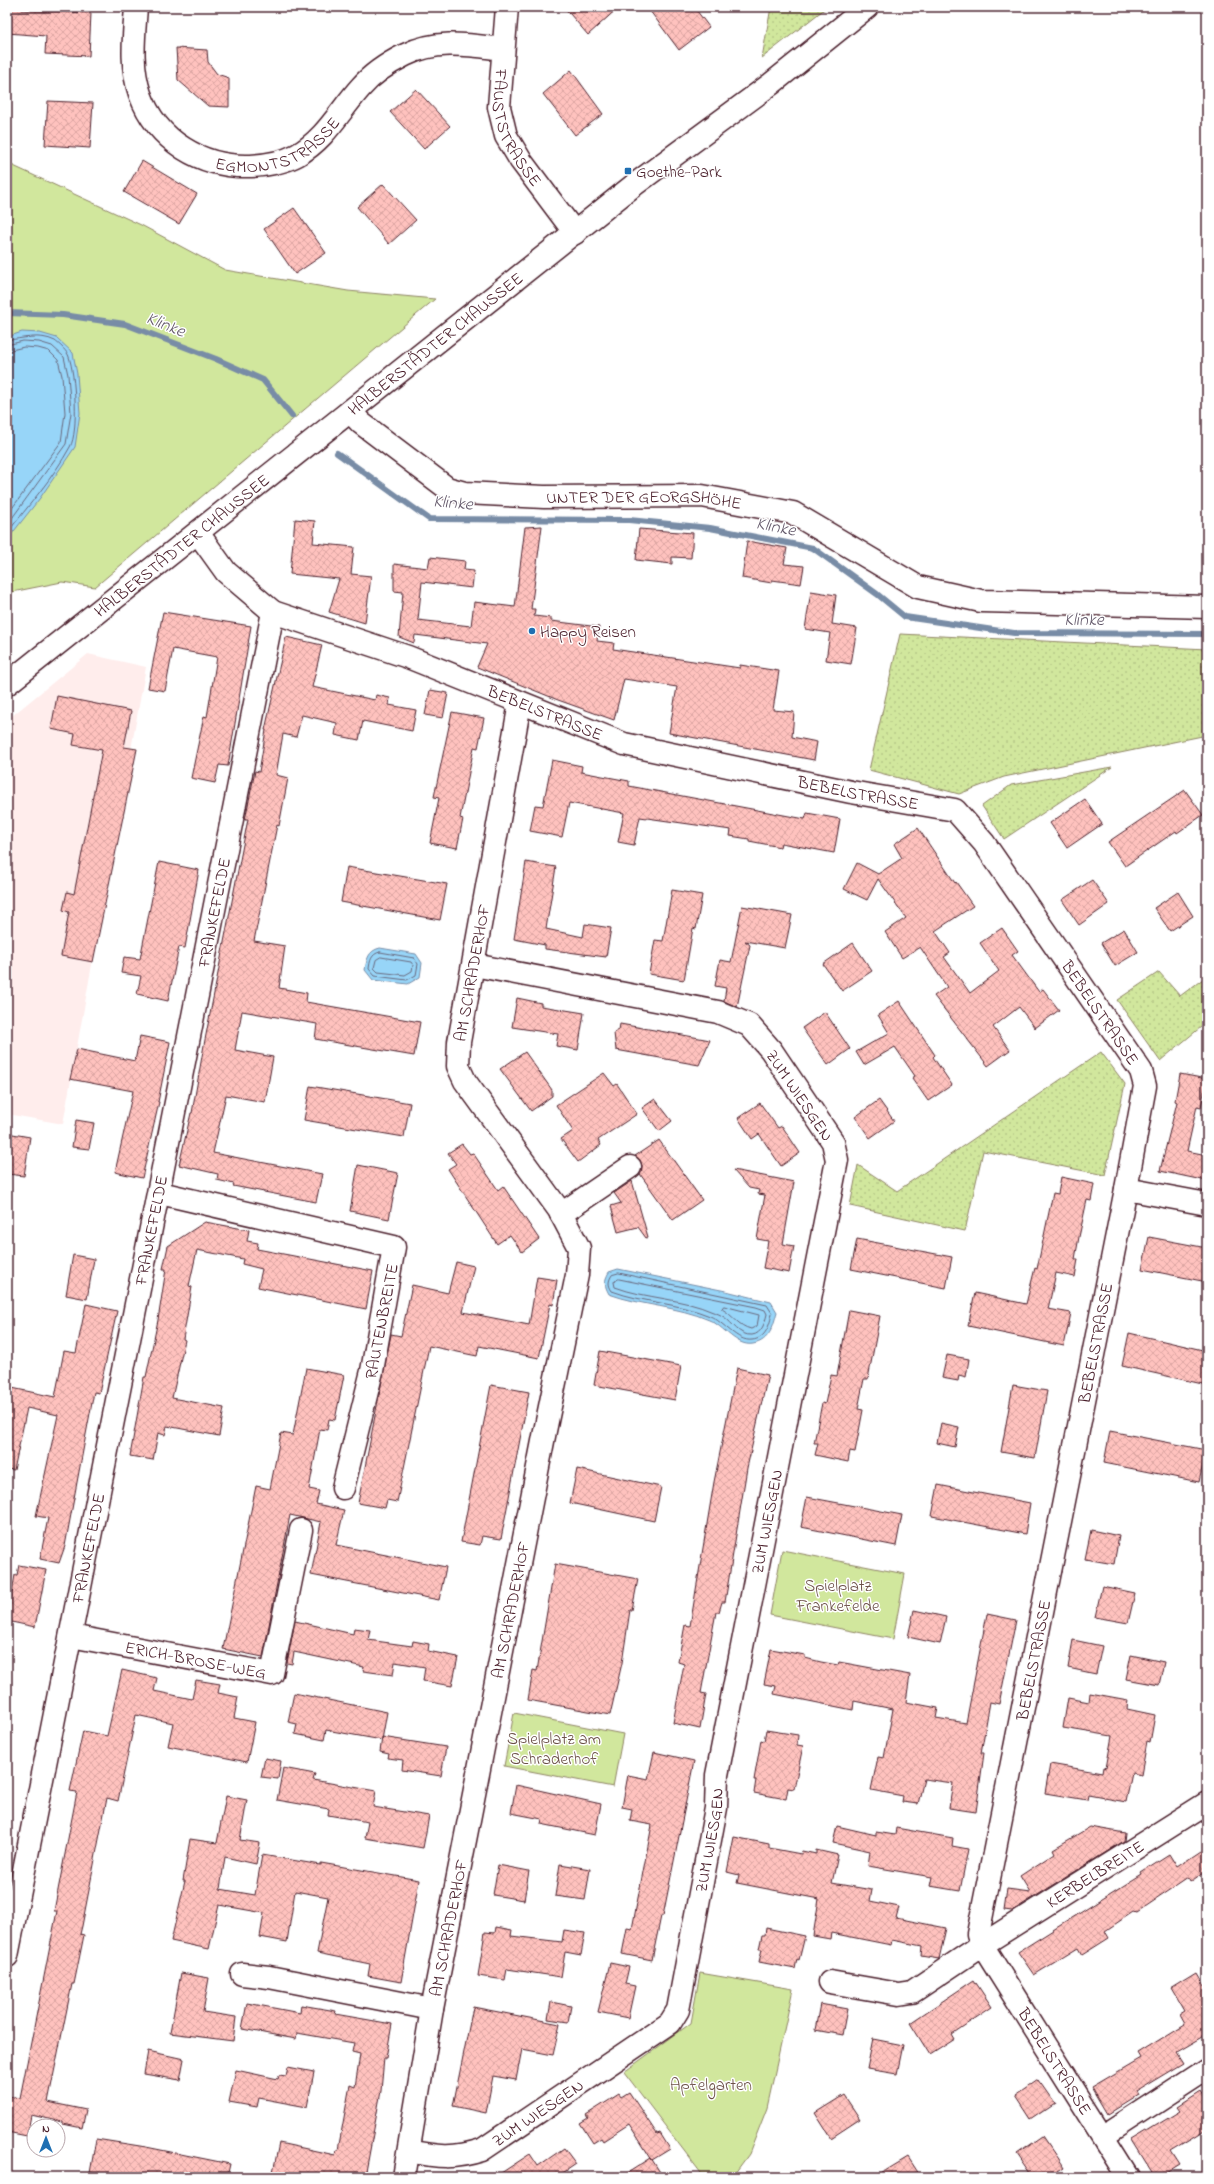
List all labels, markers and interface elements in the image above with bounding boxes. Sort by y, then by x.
street label: FAUSTSTRASSE [485,67,547,192]
street label: EGMONTSTRASSE [213,112,347,180]
place label: Goethe-Park [636,160,722,185]
marker: Goethe-Park [623,166,633,176]
street label: HALBERSTÄDTER CHAUSSEE [343,267,529,422]
water label: Klinke [142,306,189,346]
street label: HALBERSTÄDTER CHAUSSEE [89,469,276,624]
street label: UNTER DER GEORGSHÖHE [546,485,743,517]
water label: Klinke [432,489,475,519]
water label: Klinke [754,511,799,545]
water label: Klinke [1064,608,1105,634]
place label: Happy Reisen [540,620,636,646]
marker: Happy Reisen [527,626,537,636]
street label: BEBELSTRASSE [482,679,606,748]
street label: BEBELSTRASSE [794,770,920,817]
street label: FRANKEFELDE [192,855,238,971]
street label: AM SCHRADERHOF [448,902,498,1044]
street label: BEBELSTRASSE [1054,955,1144,1071]
street label: ZUM WIESGEN [759,1045,839,1147]
street label: FRANKEFELDE [129,1173,175,1288]
street label: RAUTENBREITE [359,1261,406,1381]
street label: BEBELSTRASSE [1072,1281,1120,1407]
street label: ZUM WIESGEN [746,1467,790,1576]
street label: FRANKEFELDE [66,1491,112,1606]
street label: AM SCHRADERHOF [486,1540,537,1681]
park label: Spielplatz Frankefelde [795,1574,880,1619]
street label: BEBELSTRASSE [1010,1598,1058,1724]
street label: ERICH-BROSE-WEG [123,1635,268,1687]
park label: Spielplatz am Schraderhof [507,1727,601,1772]
street label: ZUM WIESGEN [689,1787,731,1895]
street label: KERBELBREITE [1042,1835,1149,1915]
street label: AM SCHRADERHOF [424,1857,475,1999]
street label: BEBELSTRASSE [1010,2003,1097,2120]
park label: Apfelgarten [670,2073,752,2100]
street label: ZUM WIESGEN [487,2074,589,2154]
north arrow [26,2118,66,2158]
text: N [42,2121,50,2137]

